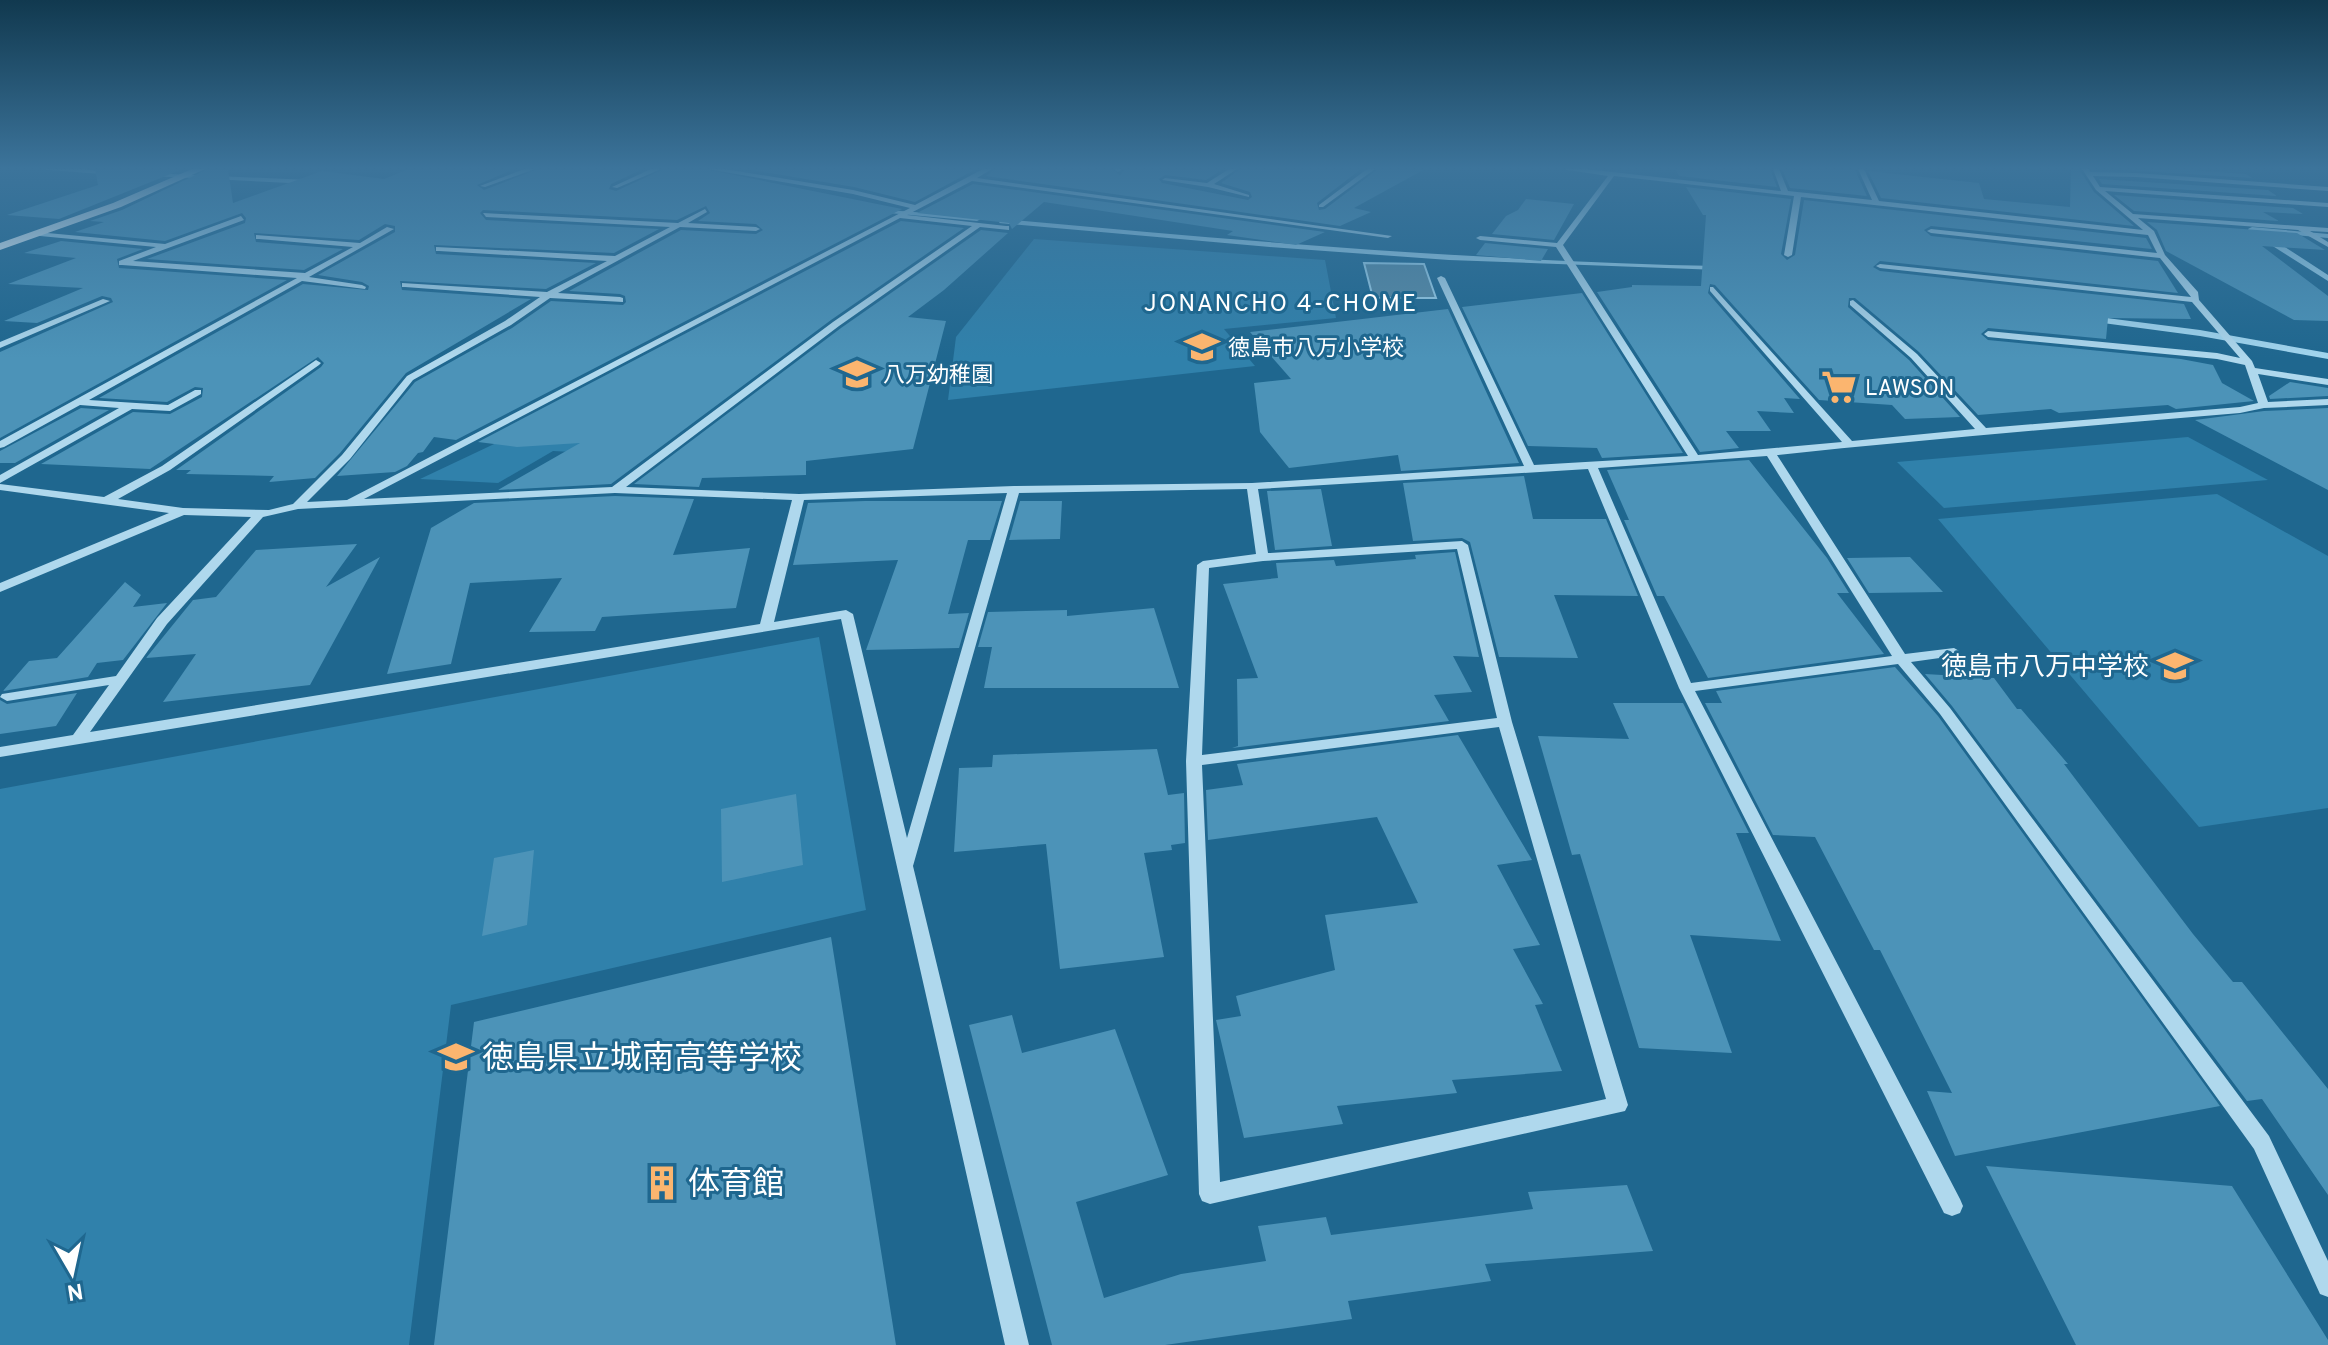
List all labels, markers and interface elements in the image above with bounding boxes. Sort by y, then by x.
district label: JONANCHO 4-CHOME [1144,290,1418,320]
school or university icon: 徳島市八万小学校 [1183,328,1221,366]
place label: 徳島市八万小学校 [1228,336,1404,363]
school or university icon: 八万幼稚園 [838,355,876,393]
place label: 八万幼稚園 [883,363,993,390]
supermarket icon: LAWSON [1820,368,1858,406]
place label: LAWSON [1865,376,1954,403]
school or university icon: 徳島市八万中学校 [2156,647,2194,685]
place label: 徳島市八万中学校 [1941,652,2149,685]
school or university icon: 徳島県立城南高等学校 [437,1038,475,1076]
place label: 徳島県立城南高等学校 [482,1040,802,1080]
building icon: 体育館 [643,1164,681,1202]
place label: 体育館 [688,1166,784,1206]
north arrow [32,1233,112,1313]
text: N [65,1276,85,1305]

